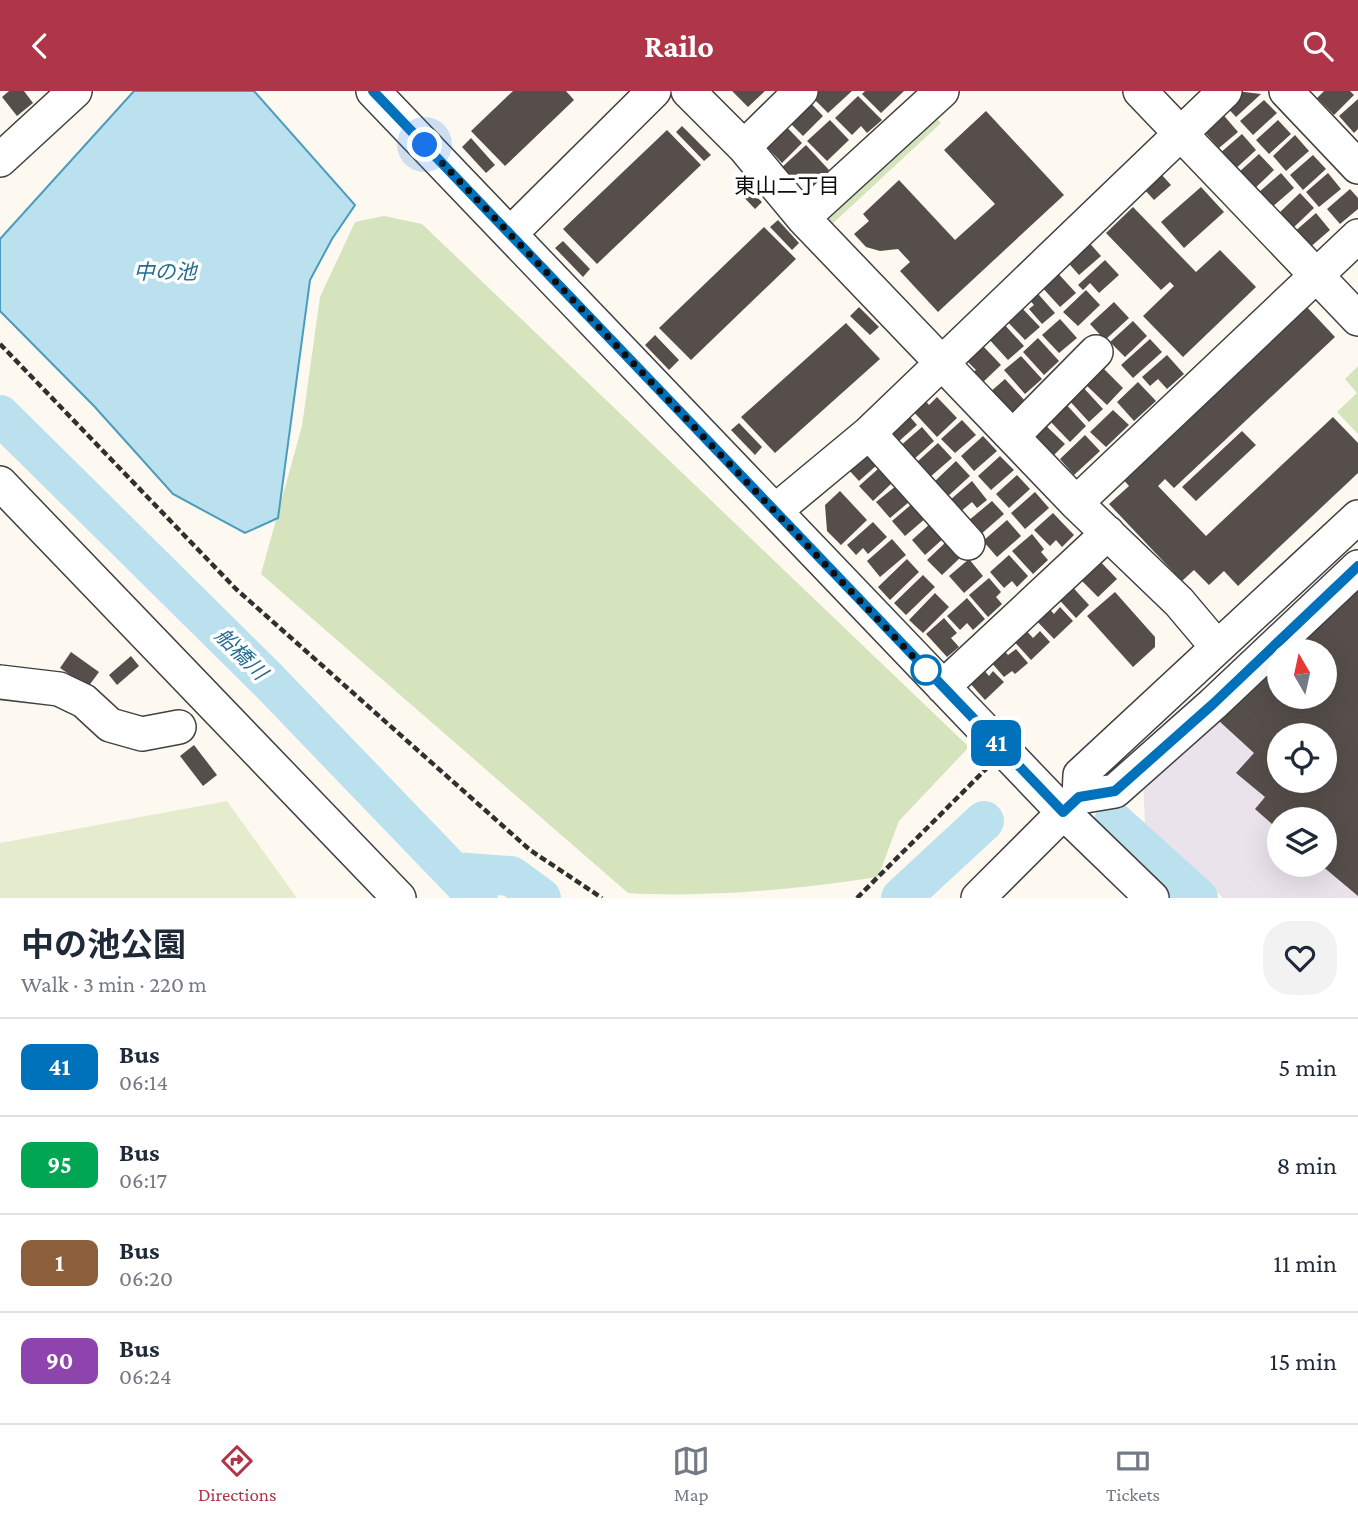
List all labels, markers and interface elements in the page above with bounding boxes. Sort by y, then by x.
icon: back [21,27,59,65]
icon: search [1299,27,1337,65]
text: Railo [644,28,714,64]
your location [407,127,442,162]
district label: 東山二丁目 [735,174,840,198]
water label: 中の池 [134,260,198,284]
water label: 船橋川 [210,623,273,686]
north arrow [1267,639,1337,709]
map controls [1267,639,1337,877]
unlabelled marker [911,655,941,685]
line badge: 41 [964,720,1028,766]
button: locate [1267,723,1337,793]
text: 41 [985,729,1007,756]
button: layers [1267,807,1337,877]
button: heart [1263,921,1337,995]
text: 中の池公園 [21,926,186,963]
text: Walk · 3 min · 220 m [21,971,207,997]
text: Bus [119,1040,160,1069]
text: 41 [49,1053,70,1080]
text: 5 min [1278,1053,1337,1082]
text: 06:14 [119,1069,168,1095]
text: Bus [119,1138,160,1167]
text: 95 [47,1151,72,1178]
text: 8 min [1276,1151,1337,1180]
text: 06:17 [119,1167,167,1193]
text: Bus [119,1236,160,1265]
text: 1 [55,1249,64,1276]
text: 11 min [1273,1249,1337,1278]
text: 06:20 [119,1265,173,1291]
text: Bus [119,1334,160,1363]
text: 90 [46,1347,73,1374]
text: 15 min [1270,1347,1337,1376]
text: 06:24 [119,1363,172,1389]
tab: Directions [198,1442,276,1505]
tab: Map [672,1442,710,1505]
tab: Tickets [1106,1442,1160,1505]

